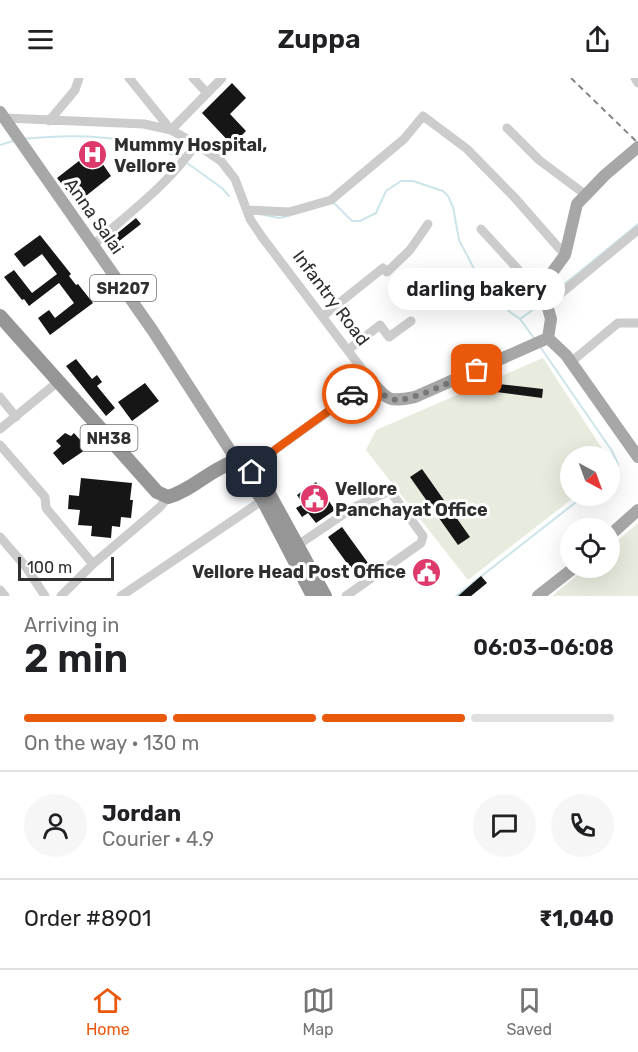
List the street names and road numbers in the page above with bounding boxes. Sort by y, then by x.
street label: Anna Salai [60,174,128,258]
street label: Infantry Road [288,246,374,350]
road number: SH207 [90,275,156,301]
road number: NH38 [80,425,138,451]

